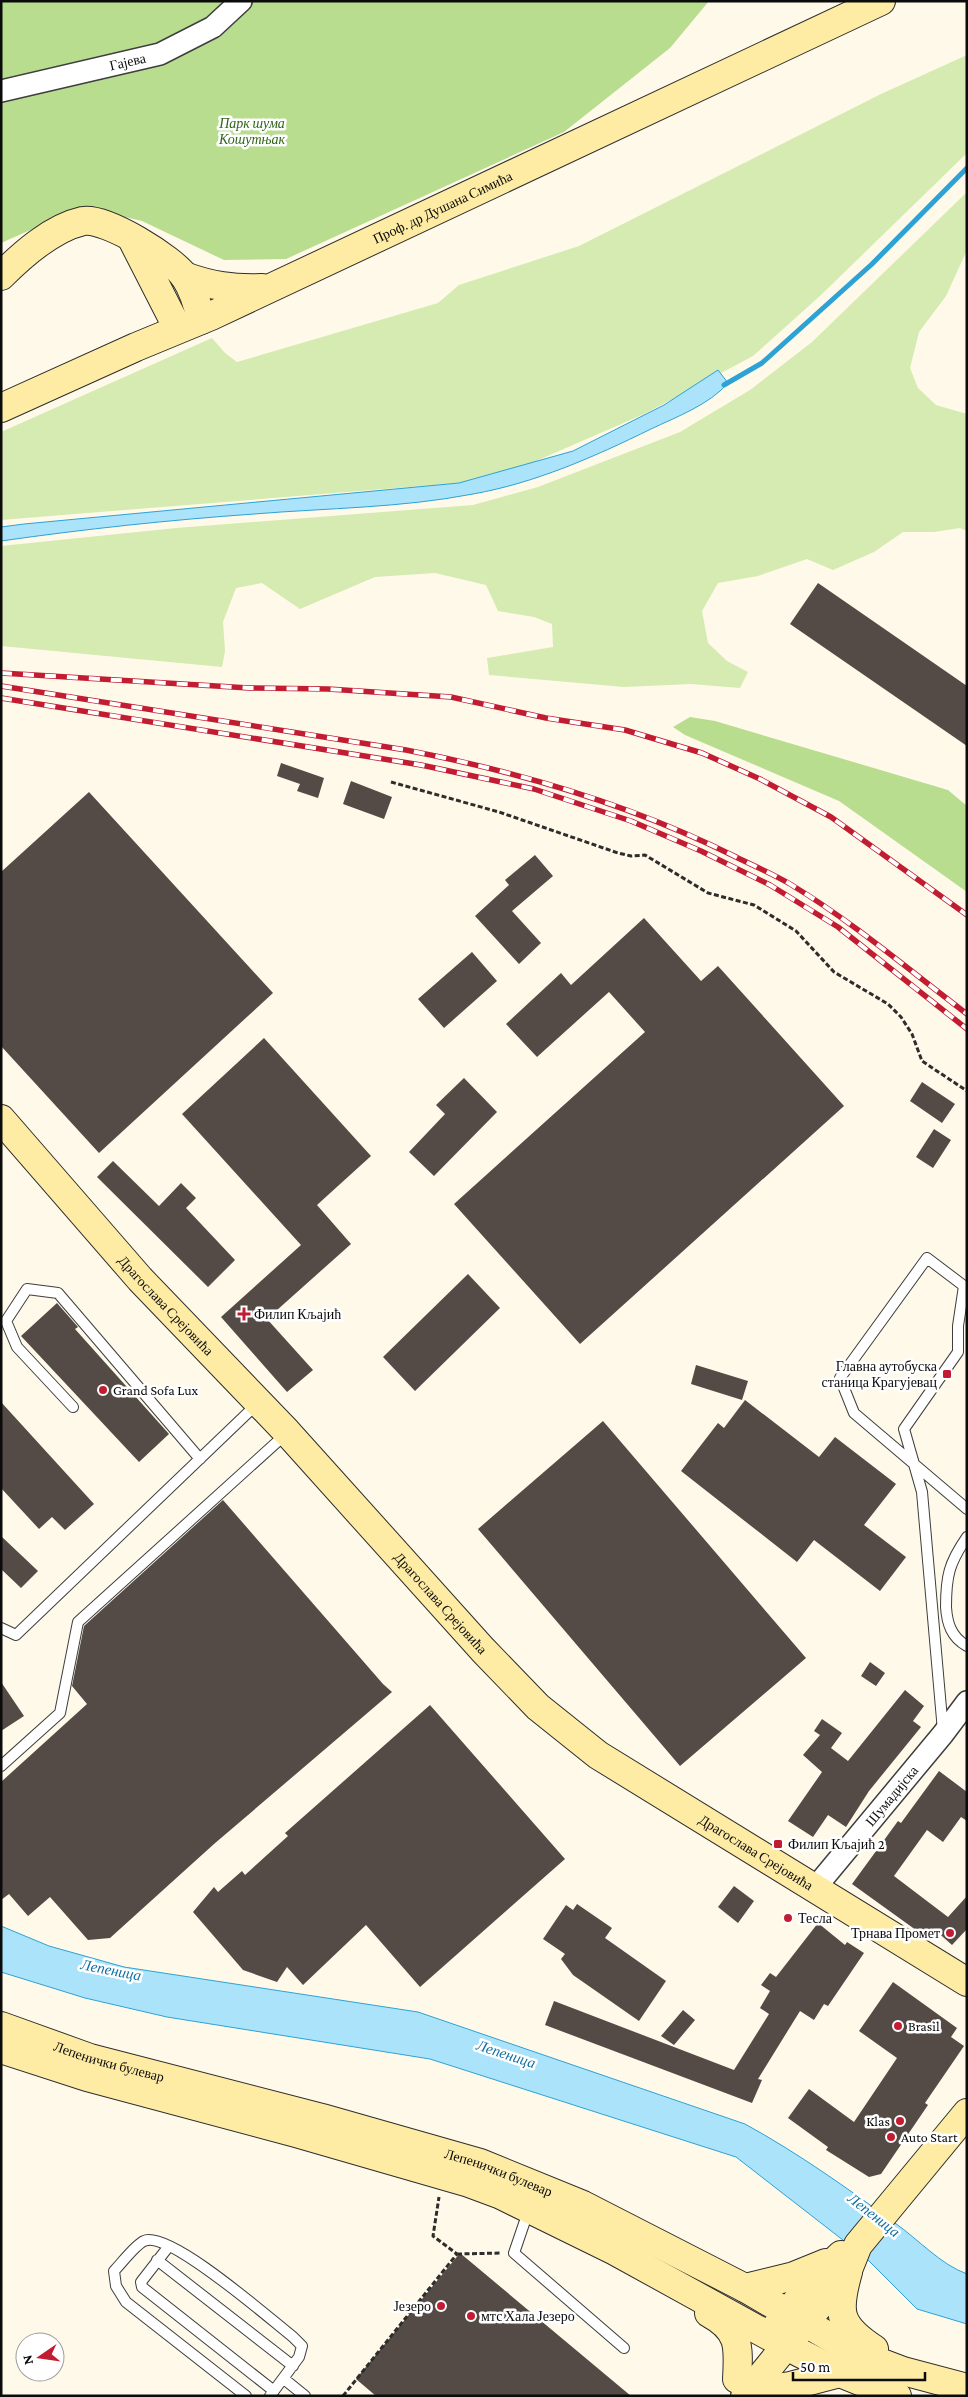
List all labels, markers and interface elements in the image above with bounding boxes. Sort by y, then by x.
street label: Гајева [108,49,148,73]
park label: Парк шума Кошутњак [218,115,286,147]
street label: Проф. др Душана Симића [370,167,515,247]
street label: Драгослава Срејовића [115,1252,217,1359]
place label: Филип Кљајић [254,1306,341,1322]
marker: Филип Кљајић [238,1308,250,1320]
place label: Главна аутобуска станица Крагујевац [821,1358,938,1390]
marker: Главна аутобуска станица Крагујевац [941,1368,953,1380]
place label: Grand Sofa Lux [113,1382,199,1398]
marker: Grand Sofa Lux [97,1384,109,1396]
street label: Драгослава Срејовића [391,1549,491,1658]
street label: Шумадијска [862,1762,922,1829]
street label: Драгослава Срејовића [696,1811,817,1894]
place label: Филип Кљајић 2 [788,1836,885,1852]
marker: Филип Кљајић 2 [772,1838,784,1850]
place label: Тесла [798,1910,833,1926]
marker: Тесла [782,1912,794,1924]
place label: Трнава Промет [851,1925,940,1941]
marker: Трнава Промет [944,1927,956,1939]
water label: Лепеница [78,1956,143,1984]
place label: Brasil [908,2018,940,2034]
marker: Brasil [892,2020,904,2032]
water label: Лепеница [474,2037,538,2071]
street label: Лепенички булевар [52,2038,166,2085]
place label: Klas [866,2113,890,2129]
marker: Klas [894,2115,906,2127]
place label: Auto Start [901,2129,958,2145]
marker: Auto Start [885,2131,897,2143]
street label: Лепенички булевар [443,2145,555,2200]
water label: Лепеница [844,2189,903,2240]
place label: Језеро [393,2298,431,2314]
marker: Језеро [435,2300,447,2312]
place label: мтс Хала Језеро [481,2308,575,2324]
marker: мтс Хала Језеро [465,2310,477,2322]
north arrow [15,2332,65,2382]
scale bar [793,2350,926,2382]
text: N [18,2353,36,2366]
text: 50 m [800,2359,830,2375]

